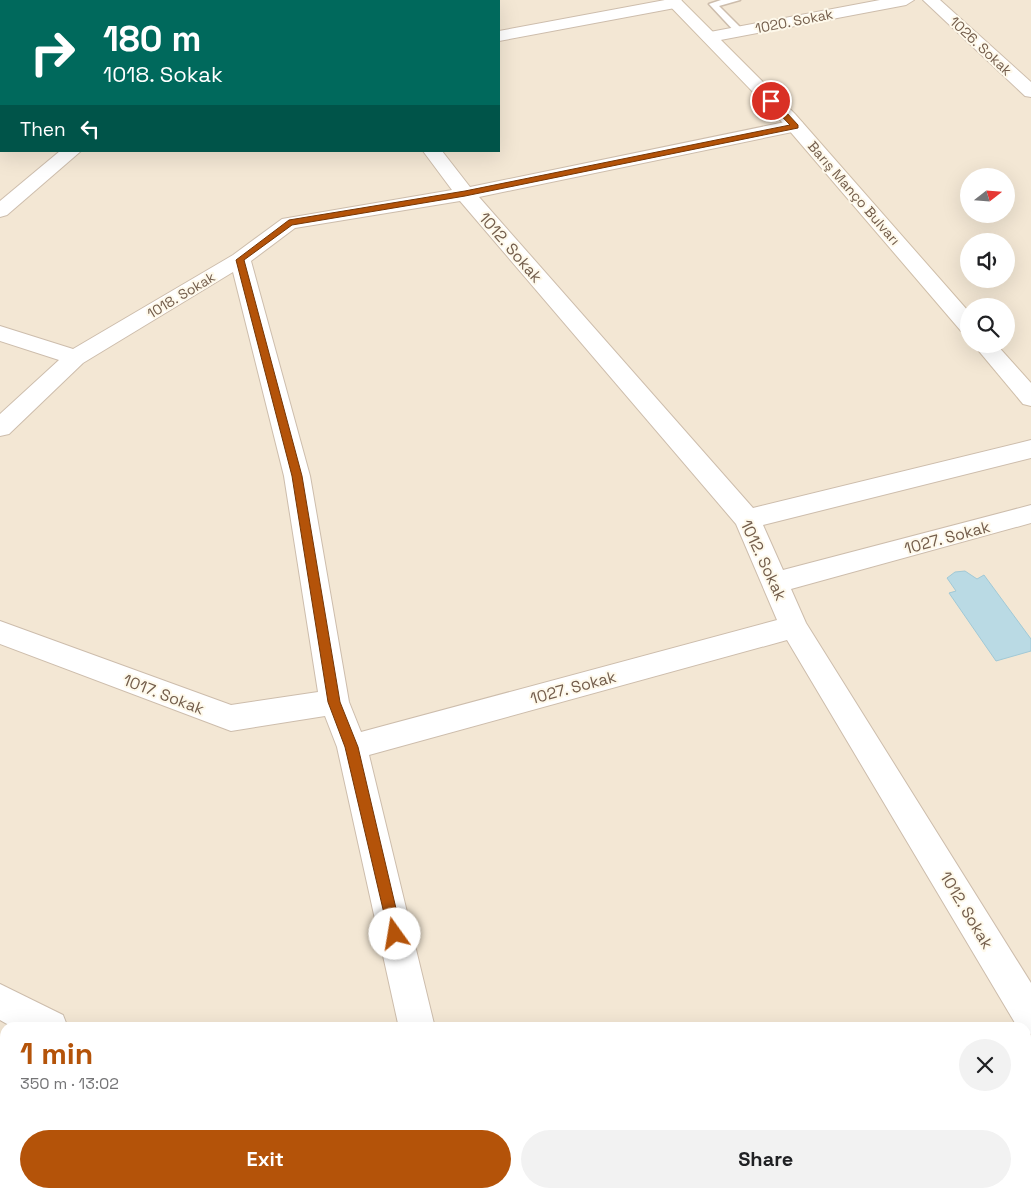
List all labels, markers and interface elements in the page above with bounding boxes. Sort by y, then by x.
street label: 1020. Sokak [754,5,835,37]
street label: 1026. Sokak [946,13,1016,80]
text: 180 m [103,17,201,61]
icon: right [20,20,85,85]
text: 1018. Sokak [103,60,223,88]
pin [750,80,792,122]
icon: arrive [757,87,785,115]
icon: left [76,115,104,143]
text: Then [20,117,66,142]
street label: Barış Manço Bulvarı [804,137,904,249]
north arrow [960,168,1015,222]
map controls [960,168,1015,353]
street label: 1012. Sokak [474,208,547,287]
button: sound [960,233,1015,288]
street label: 1018. Sokak [144,267,219,322]
button: search [960,298,1015,353]
street label: 1012. Sokak [736,516,792,604]
street label: 1027. Sokak [902,516,993,559]
street label: 1027. Sokak [528,666,619,709]
street label: 1017. Sokak [120,669,208,720]
street label: 1012. Sokak [935,868,998,953]
position arrow [368,907,420,959]
text: 1 min [20,1034,93,1073]
button: close [959,1039,1011,1091]
text: 350 m · 13:02 [20,1073,119,1094]
button: Exit [20,1130,511,1188]
button: Share [521,1130,1011,1188]

